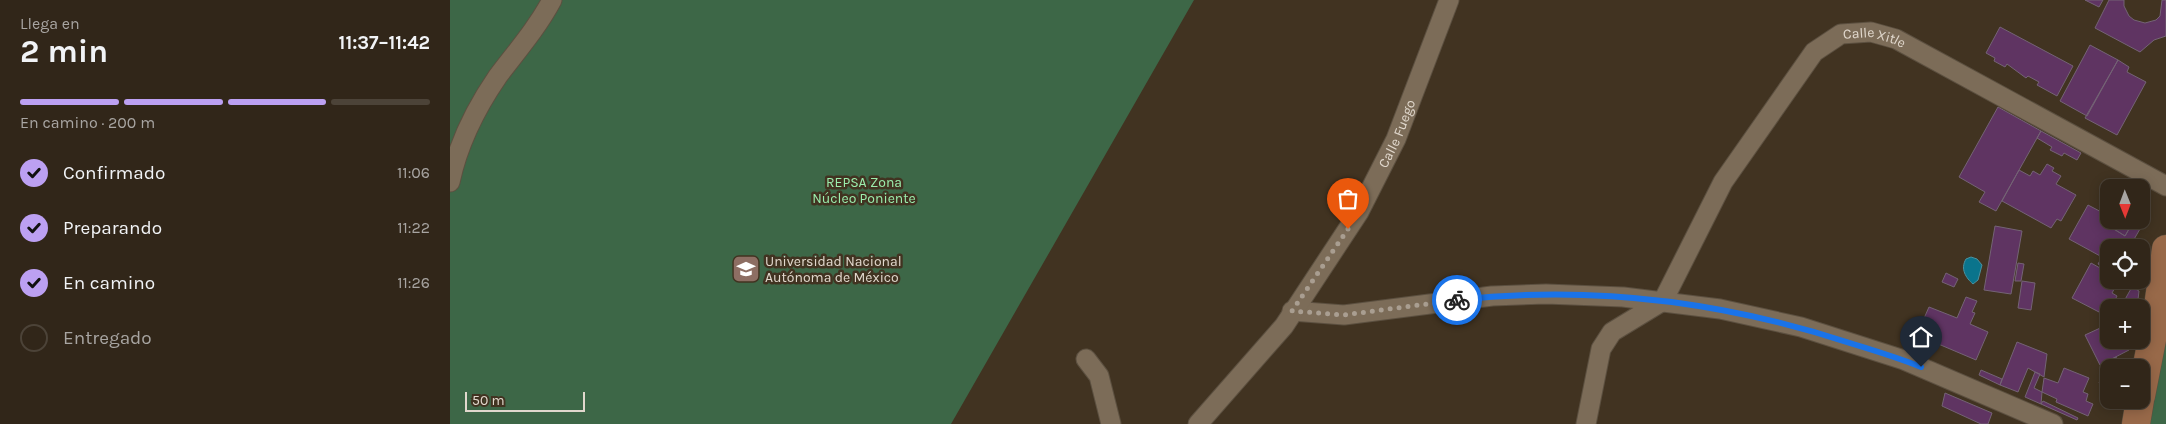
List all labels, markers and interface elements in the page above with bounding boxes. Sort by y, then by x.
text: Llega en [20,14,80,33]
street label: Calle Xitle [1843,24,1909,52]
text: 11:37–11:42 [339,32,430,54]
text: 2 min [20,33,108,70]
street label: Calle Fuego [1375,97,1419,171]
text: En camino · 200 m [20,113,155,132]
icon: check [20,159,48,187]
text: Confirmado [63,162,165,184]
text: 11:06 [397,163,430,182]
park label: REPSA Zona Núcleo Poniente [812,174,916,207]
pin [1327,178,1369,229]
north arrow [2100,179,2150,229]
map controls [2100,179,2150,409]
icon: bag [1334,185,1362,213]
icon: check [20,214,48,242]
text: Preparando [63,217,162,239]
text: 11:22 [397,218,430,237]
button: locate [2100,239,2150,289]
place label: Universidad Nacional Autónoma de México [765,253,902,286]
school or university icon: Universidad Nacional Autónoma de México [731,254,761,284]
icon: check [20,269,48,297]
text: En camino [63,272,155,294]
text: 11:26 [397,273,430,292]
courier [1432,275,1482,325]
icon: bike [1443,286,1471,314]
button: + [2100,299,2150,349]
pin [1900,316,1942,367]
icon: home [1907,323,1935,351]
text: Entregado [63,327,152,349]
button: − [2100,359,2150,409]
scale bar [465,389,585,412]
text: 50 m [472,392,505,409]

